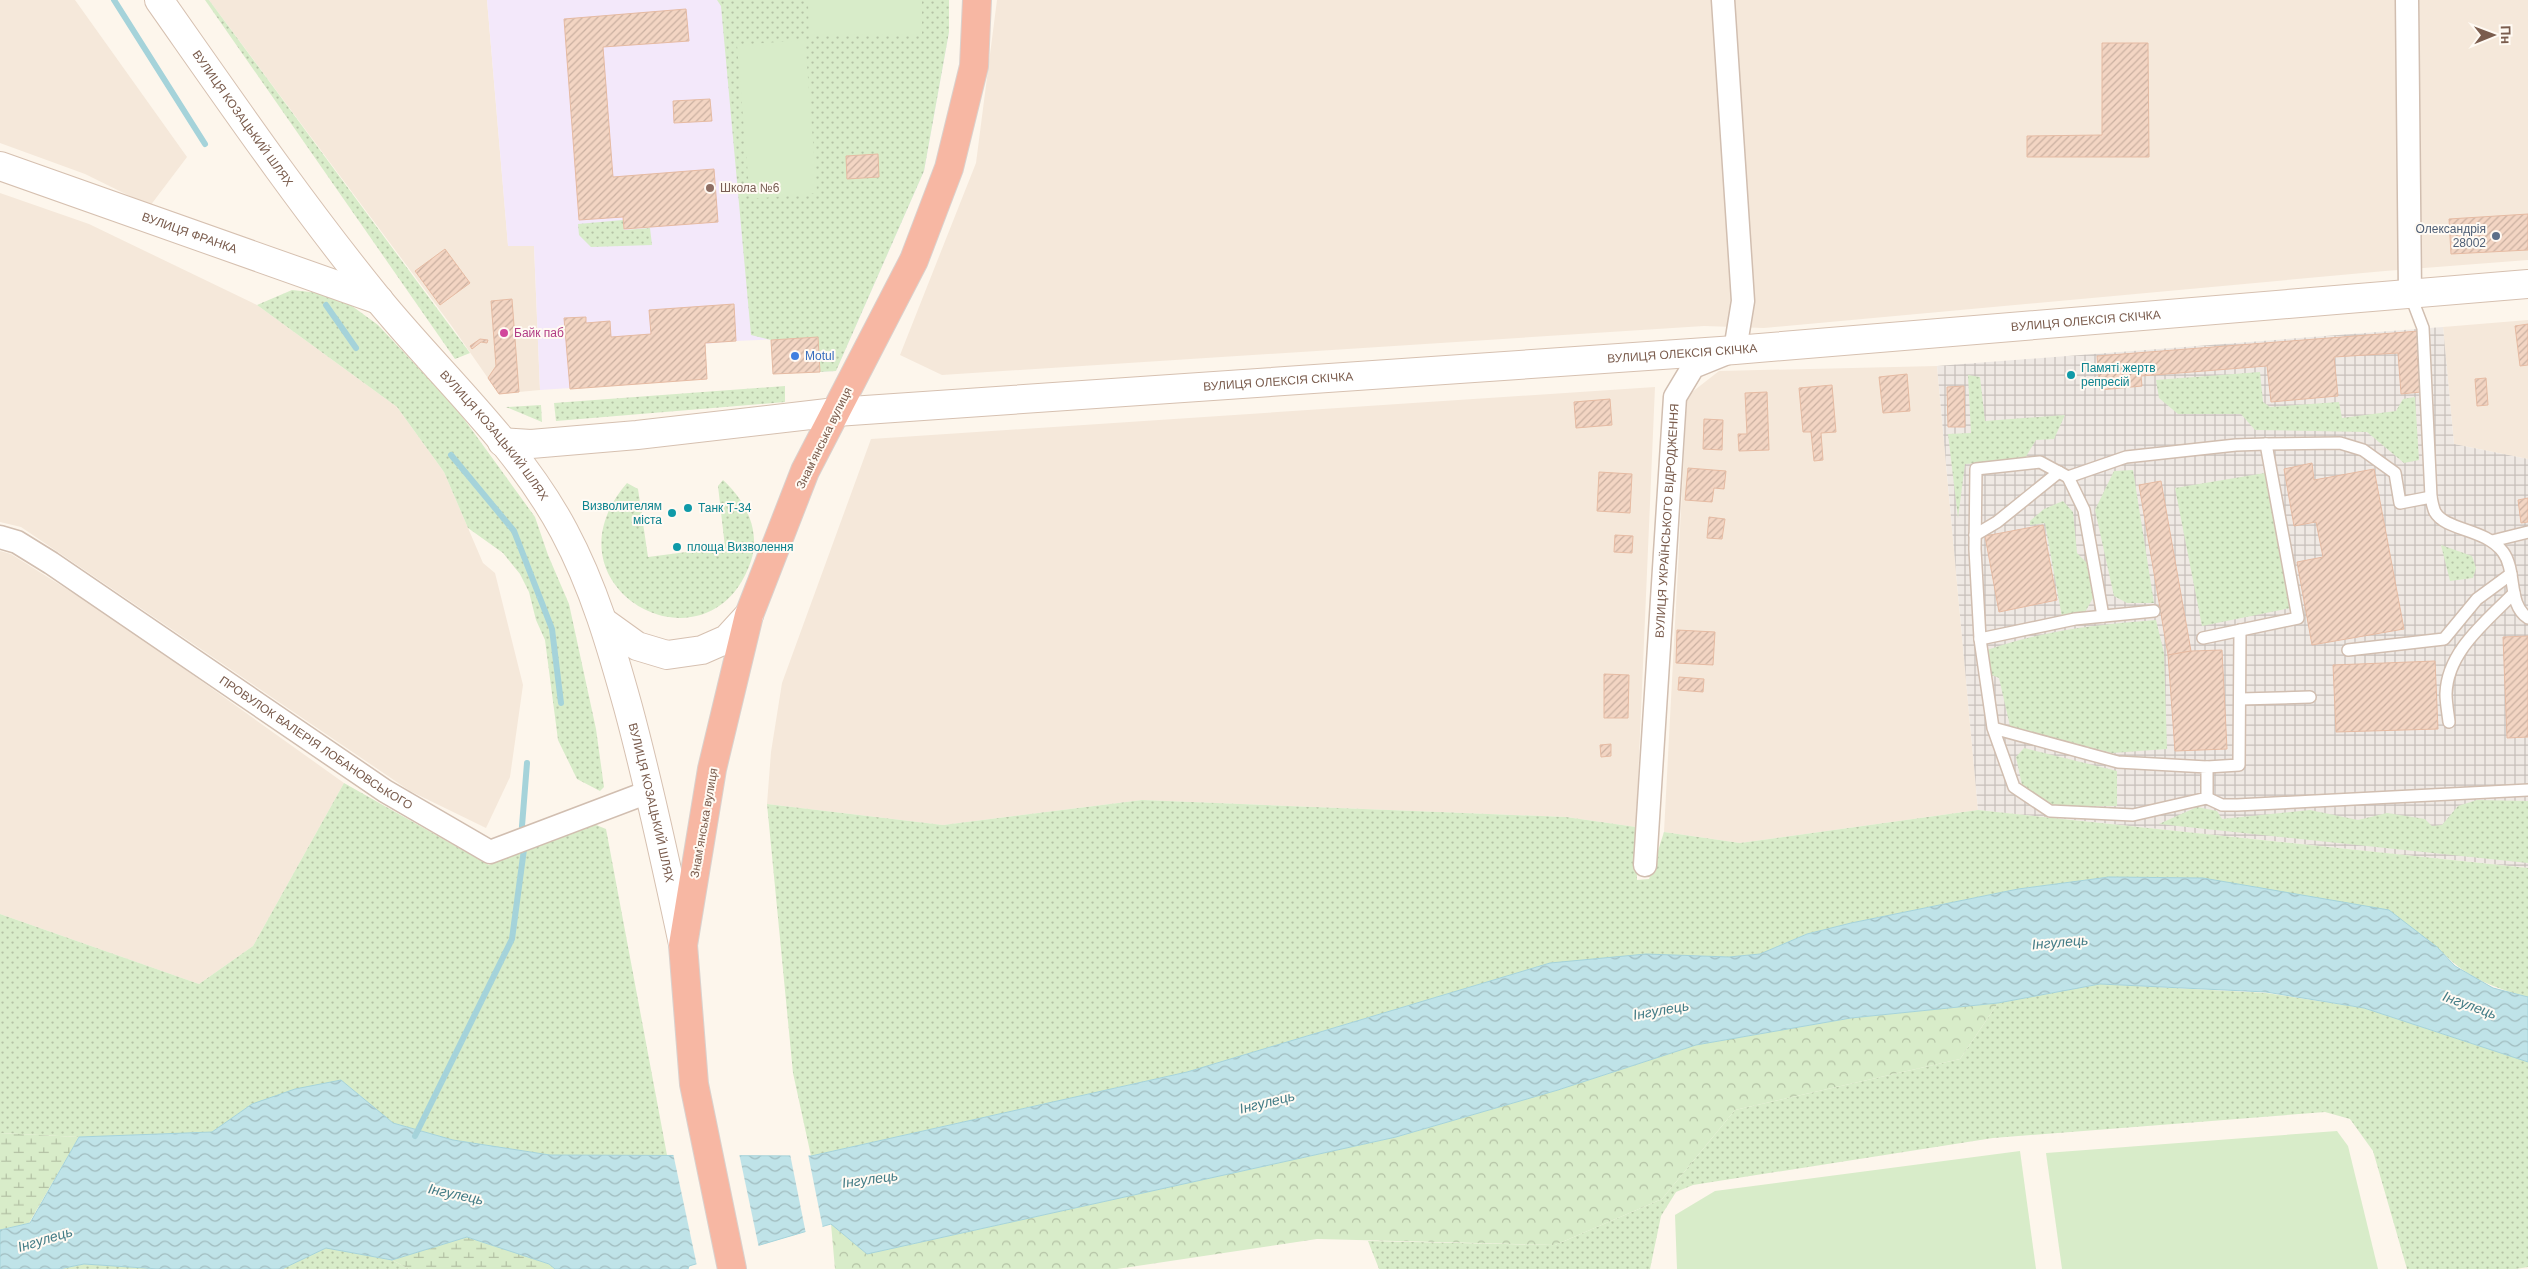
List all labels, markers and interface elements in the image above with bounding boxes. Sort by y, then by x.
north arrow [2468,10,2518,60]
text: Пн [2498,25,2514,44]
street label: ВУЛИЦЯ КОЗАЦЬКИЙ ШЛЯХ [190,48,296,189]
place label: Школа №6 [720,181,780,195]
marker: Школа №6 [704,182,716,194]
street label: ВУЛИЦЯ ФРАНКА [140,210,239,256]
place label: Олександрія 28002 [2416,222,2486,250]
marker: Олександрія 28002 [2490,230,2502,242]
street label: ВУЛИЦЯ ОЛЕКСІЯ СКІЧКА [2010,308,2161,334]
place label: Байк паб [514,326,564,340]
marker: Байк паб [498,327,510,339]
street label: ВУЛИЦЯ ОЛЕКСІЯ СКІЧКА [1607,341,1758,366]
place label: Motul [805,349,834,363]
marker: Motul [789,350,801,362]
place label: Памяті жертв репресій [2081,361,2156,389]
street label: ВУЛИЦЯ КОЗАЦЬКИЙ ШЛЯХ [437,368,551,503]
street label: ВУЛИЦЯ ОЛЕКСІЯ СКІЧКА [1203,369,1354,394]
marker: Памяті жертв репресій [2065,369,2077,381]
street label: Знамʼянська вулиця [793,385,855,491]
street label: ВУЛИЦЯ УКРАЇНСЬКОГО ВІДРОДЖЕННЯ [1653,403,1682,638]
place label: Визволителям міста [582,499,662,527]
place label: Танк Т-34 [698,501,752,515]
marker: Танк Т-34 [682,502,694,514]
marker: Визволителям міста [666,507,678,519]
place label: площа Визволення [687,540,793,554]
marker: площа Визволення [671,541,683,553]
street label: ПРОВУЛОК ВАЛЕРІЯ ЛОБАНОВСЬКОГО [217,673,415,813]
street label: ВУЛИЦЯ КОЗАЦЬКИЙ ШЛЯХ [626,721,677,884]
street label: Знамʼянська вулиця [687,767,721,879]
water label: Інгулець [2031,932,2089,952]
water label: Інгулець [2441,988,2499,1022]
water label: Інгулець [1632,997,1690,1023]
water label: Інгулець [1238,1087,1296,1117]
water label: Інгулець [841,1167,899,1191]
water label: Інгулець [427,1180,485,1208]
water label: Інгулець [16,1223,74,1255]

